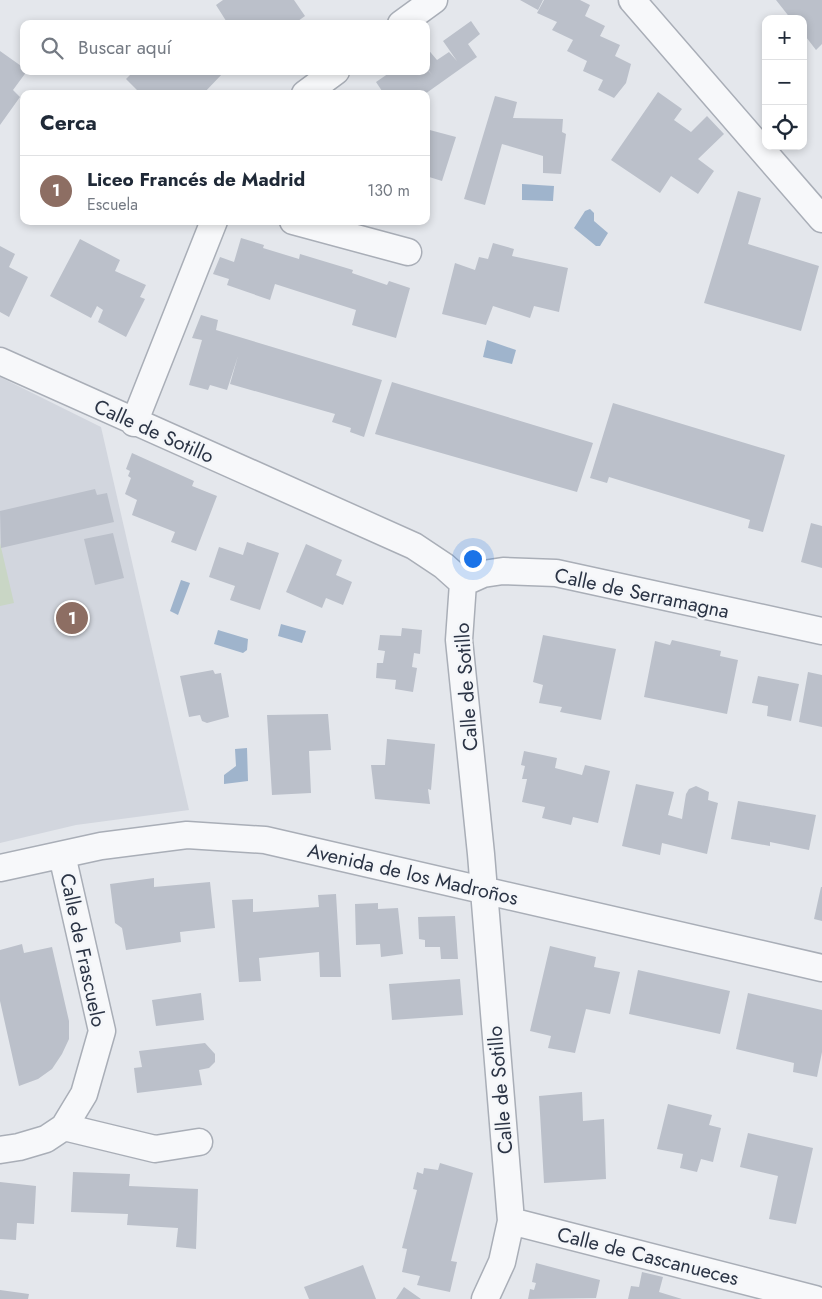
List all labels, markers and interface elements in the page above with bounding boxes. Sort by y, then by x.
map controls [762,15,807,150]
button: + [762,15,807,60]
search box [20,20,430,75]
icon: search [38,34,66,62]
text: Buscar aquí [78,34,172,61]
button: − [762,60,807,105]
button: locate [762,105,807,150]
text: Cerca [40,108,97,138]
text: Liceo Francés de Madrid [87,166,305,193]
text: 1 [52,179,60,202]
text: 130 m [367,179,410,202]
text: Escuela [87,193,138,216]
street label: Calle de Sotillo [89,392,218,471]
your location [460,546,486,572]
street label: Calle de Serramagna [552,561,732,626]
pin: 1 [56,599,88,637]
street label: Calle de Sotillo [448,622,485,752]
street label: Avenida de los Madroños [305,836,521,913]
street label: Calle de Frascuelo [52,871,113,1030]
street label: Calle de Sotillo [480,1025,521,1155]
street label: Calle de Cascanueces [554,1220,742,1293]

